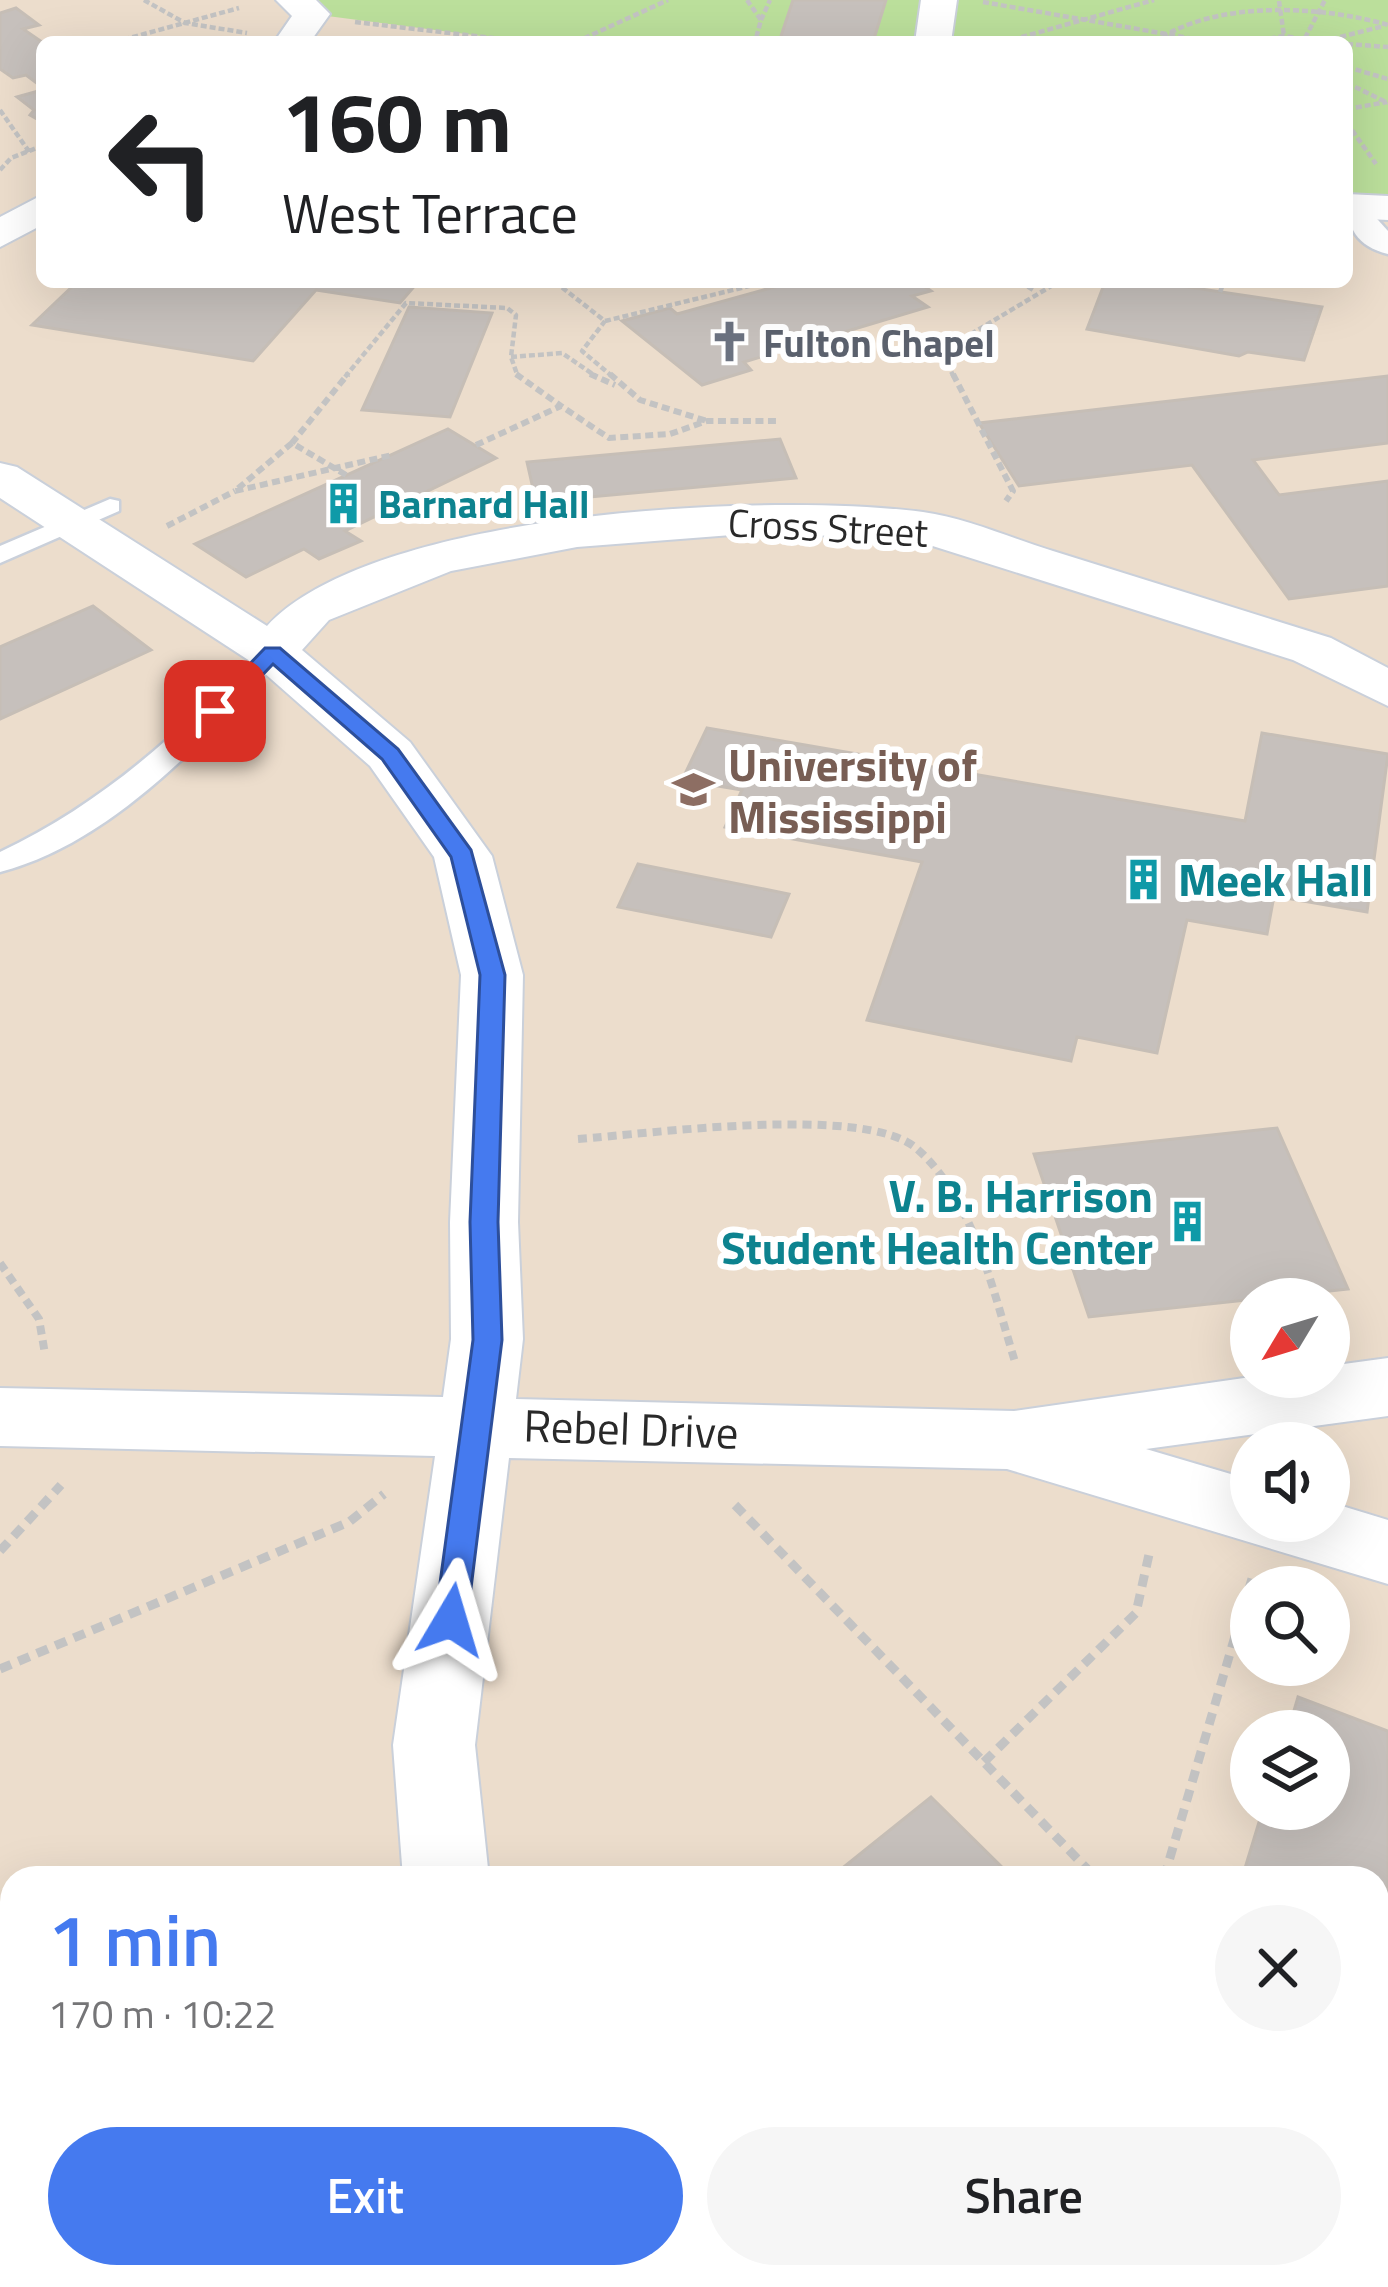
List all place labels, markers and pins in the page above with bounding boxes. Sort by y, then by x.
place label: Fulton Chapel [763,313,995,372]
church icon: Fulton Chapel [706,319,752,365]
place label: Barnard Hall [378,474,590,533]
building icon: Barnard Hall [321,480,367,526]
pin [164,660,266,762]
place label: University of Mississippi [728,730,977,850]
school or university icon: University of Mississippi [671,767,717,813]
place label: Meek Hall [1178,845,1373,913]
building icon: Meek Hall [1121,856,1167,902]
place label: V. B. Harrison Student Health Center [721,1161,1153,1281]
building icon: V. B. Harrison Student Health Center [1164,1198,1210,1244]

